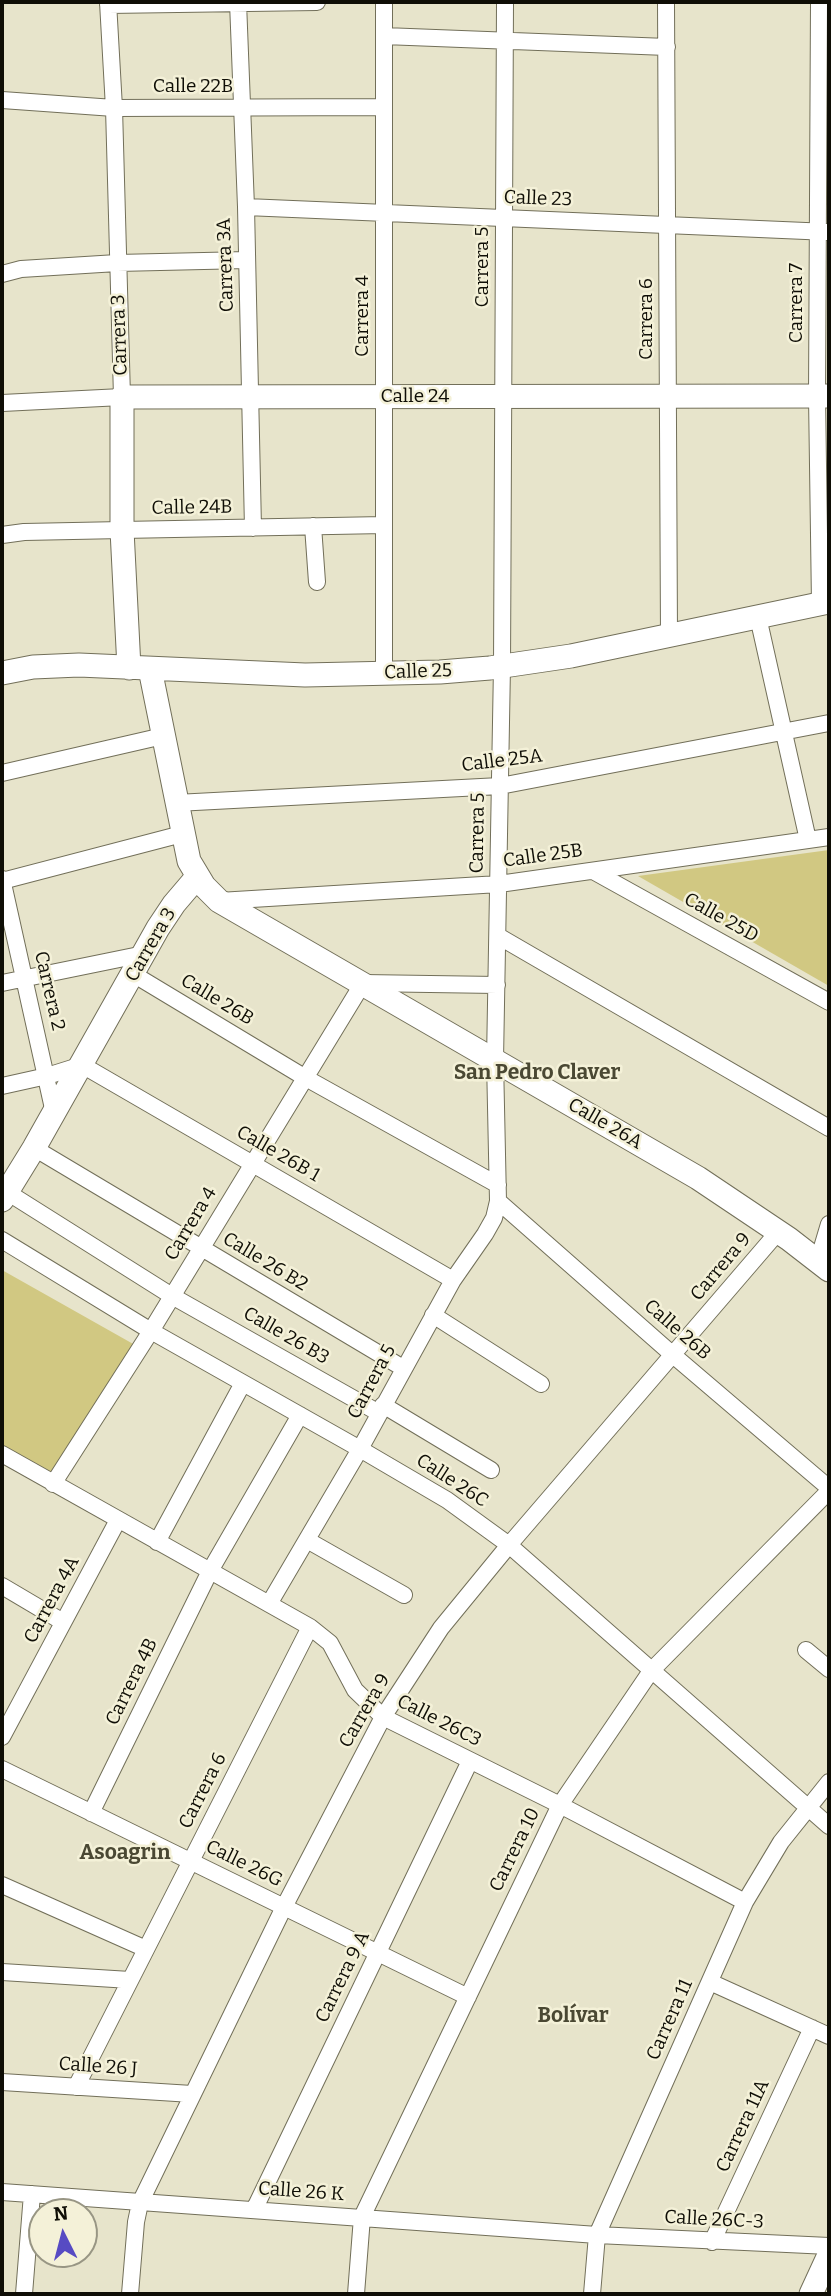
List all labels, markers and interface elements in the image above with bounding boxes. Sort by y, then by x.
street label: Calle 22B [153,76,233,98]
street label: Calle 23 [503,186,573,212]
street label: Carrera 3A [213,218,239,312]
street label: Carrera 5 [472,227,494,307]
street label: Carrera 7 [786,263,808,343]
street label: Carrera 4 [352,275,374,357]
street label: Carrera 6 [636,278,658,360]
street label: Carrera 3 [107,294,133,376]
street label: Calle 24 [381,386,449,408]
street label: Calle 24B [151,496,233,520]
street label: Calle 25 [384,659,452,685]
street label: Calle 25A [460,745,544,777]
street label: Carrera 5 [466,792,490,874]
street label: Calle 25B [502,839,584,873]
street label: Calle 25D [680,888,762,948]
street label: Carrera 3 [121,904,181,986]
street label: Carrera 2 [29,949,69,1033]
street label: Calle 26B [176,969,258,1031]
district label: San Pedro Claver [454,1060,620,1086]
street label: Calle 26A [564,1094,646,1154]
street label: Calle 26B 1 [232,1121,324,1187]
street label: Carrera 4 [160,1183,222,1265]
street label: Calle 26 B2 [218,1228,312,1296]
street label: Carrera 9 [686,1228,756,1306]
street label: Calle 26B [639,1295,715,1365]
street label: Calle 26 B3 [239,1302,333,1370]
street label: Carrera 5 [343,1341,401,1423]
street label: Calle 26C [412,1449,492,1513]
street label: Carrera 4A [20,1553,84,1647]
street label: Carrera 4B [101,1635,163,1729]
street label: Carrera 9 [335,1670,395,1752]
street label: Calle 26C3 [393,1690,485,1752]
street label: Carrera 6 [174,1749,232,1833]
street label: Carrera 10 [485,1804,545,1896]
street label: Calle 26G [202,1836,286,1892]
district label: Asoagrin [80,1840,170,1866]
street label: Carrera 9 A [311,1927,375,2027]
street label: Carrera 11 [642,1976,698,2064]
district label: Bolívar [537,2003,609,2029]
street label: Calle 26 J [58,2053,138,2081]
street label: Carrera 11A [712,2076,774,2176]
street label: Calle 26 K [257,2178,345,2206]
north arrow [28,2198,98,2268]
text: N [52,2201,69,2226]
street label: Calle 26C-3 [664,2206,764,2234]

